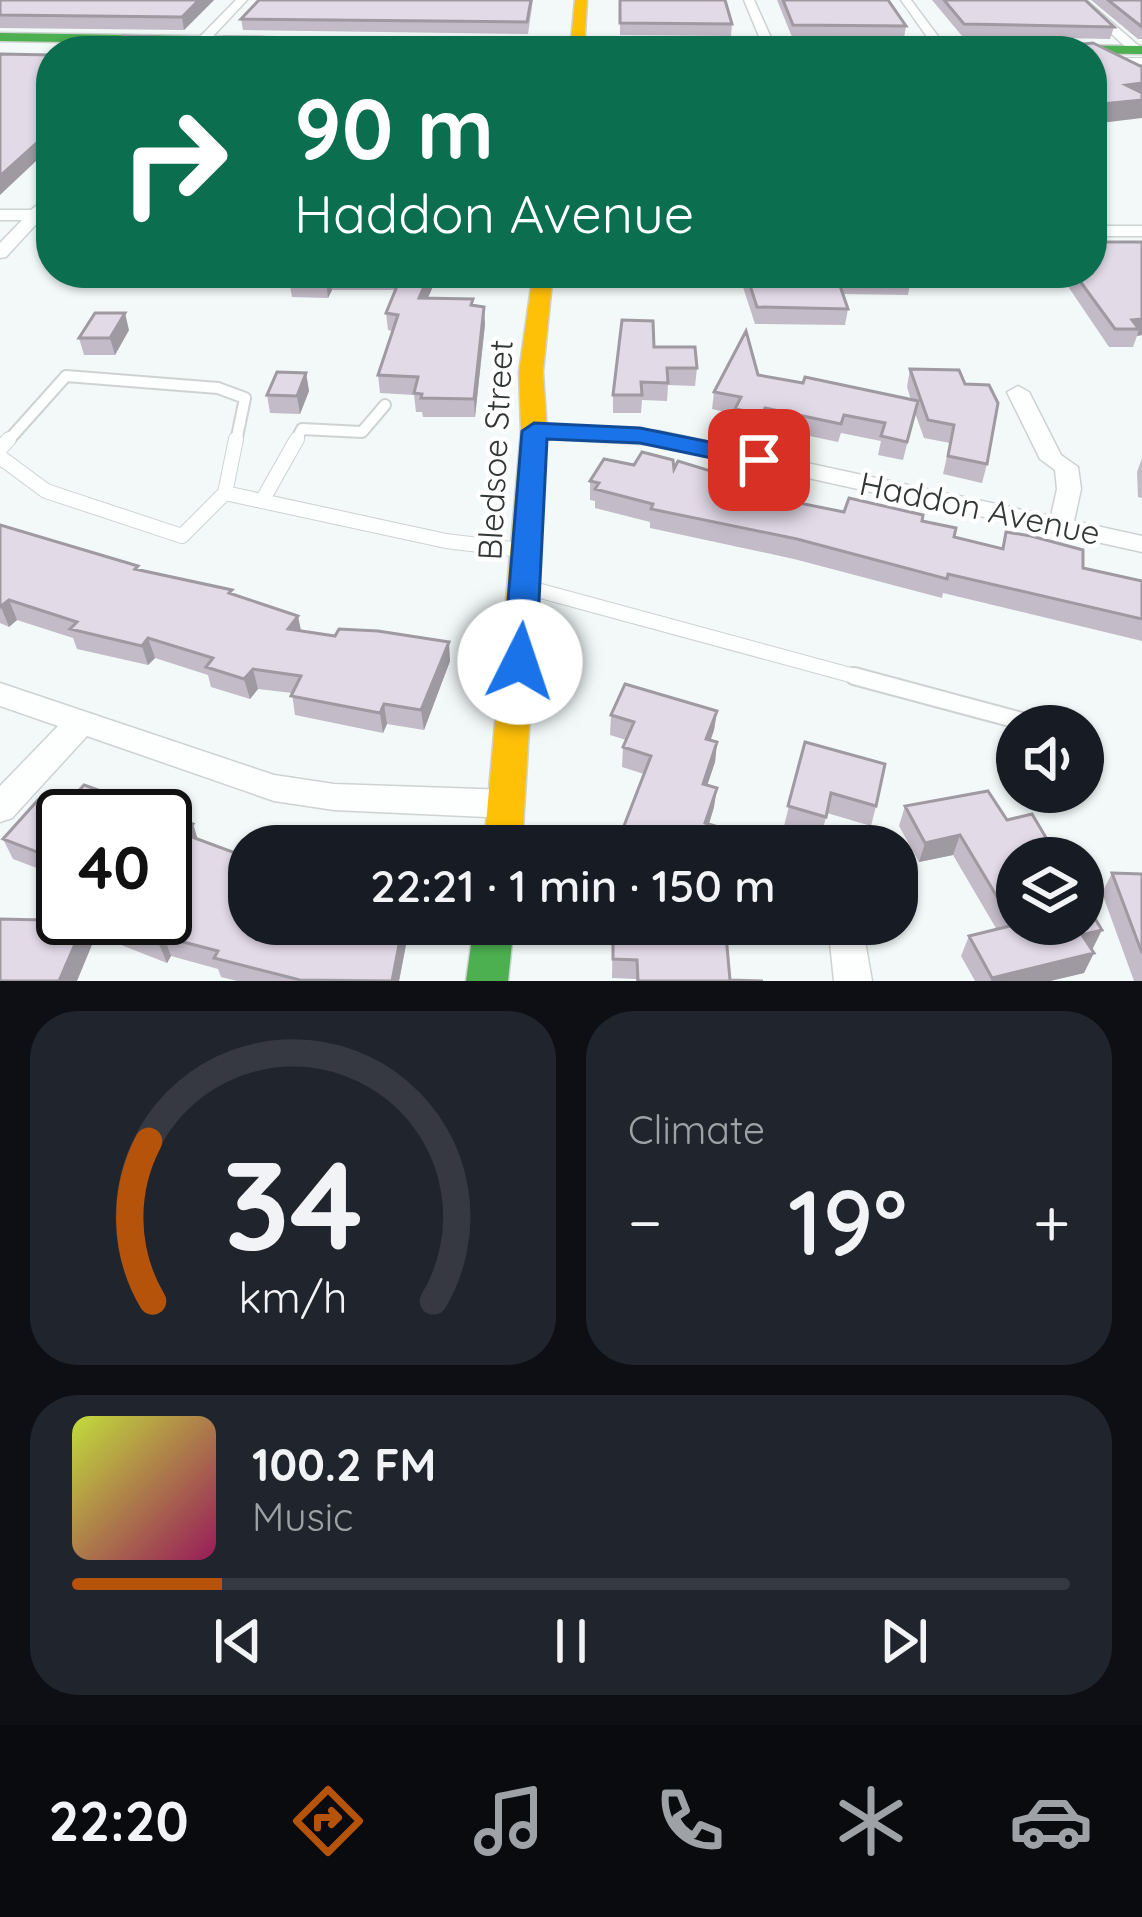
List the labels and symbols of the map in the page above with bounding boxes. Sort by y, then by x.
street label: Bledsoe Street [468,339,521,561]
pin [708,409,810,511]
street label: Haddon Avenue [856,462,1104,553]
position arrow [457,599,583,725]
speed limit sign: 40 [36,789,192,945]

